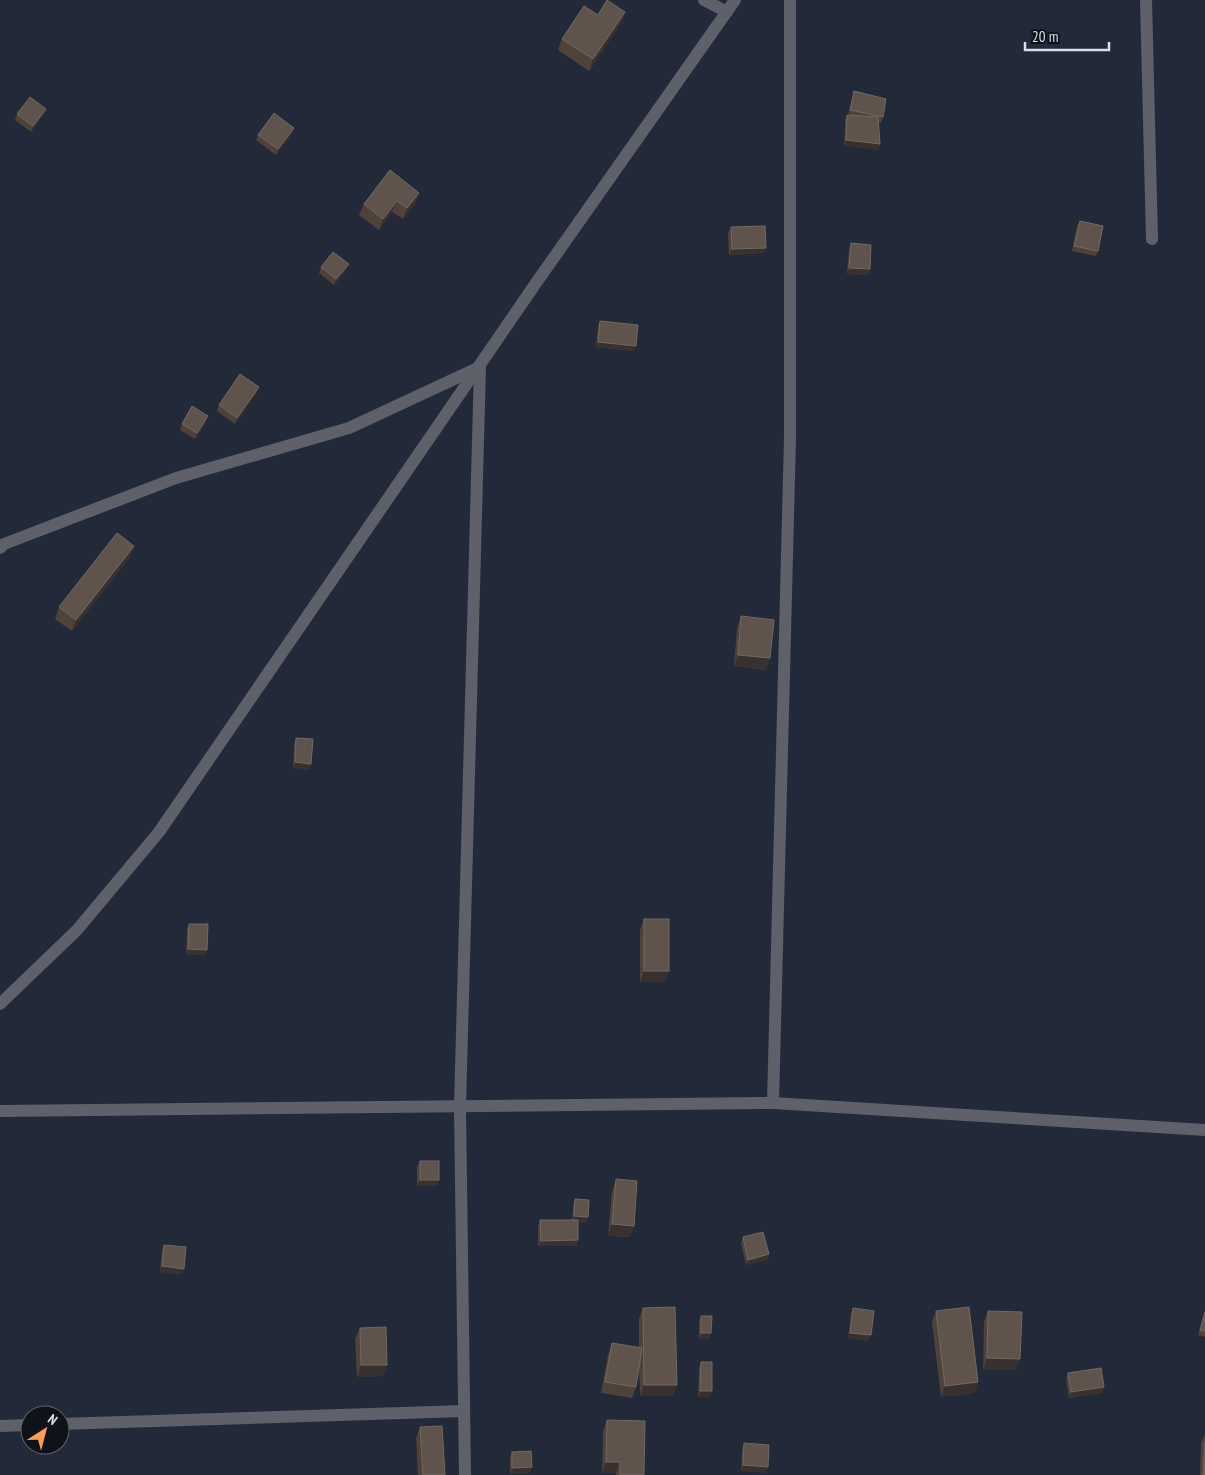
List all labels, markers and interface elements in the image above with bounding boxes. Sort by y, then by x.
scale bar [1025,20,1109,52]
text: 20 m [1032,27,1058,46]
north arrow [20,1405,70,1455]
text: N [44,1410,61,1429]

